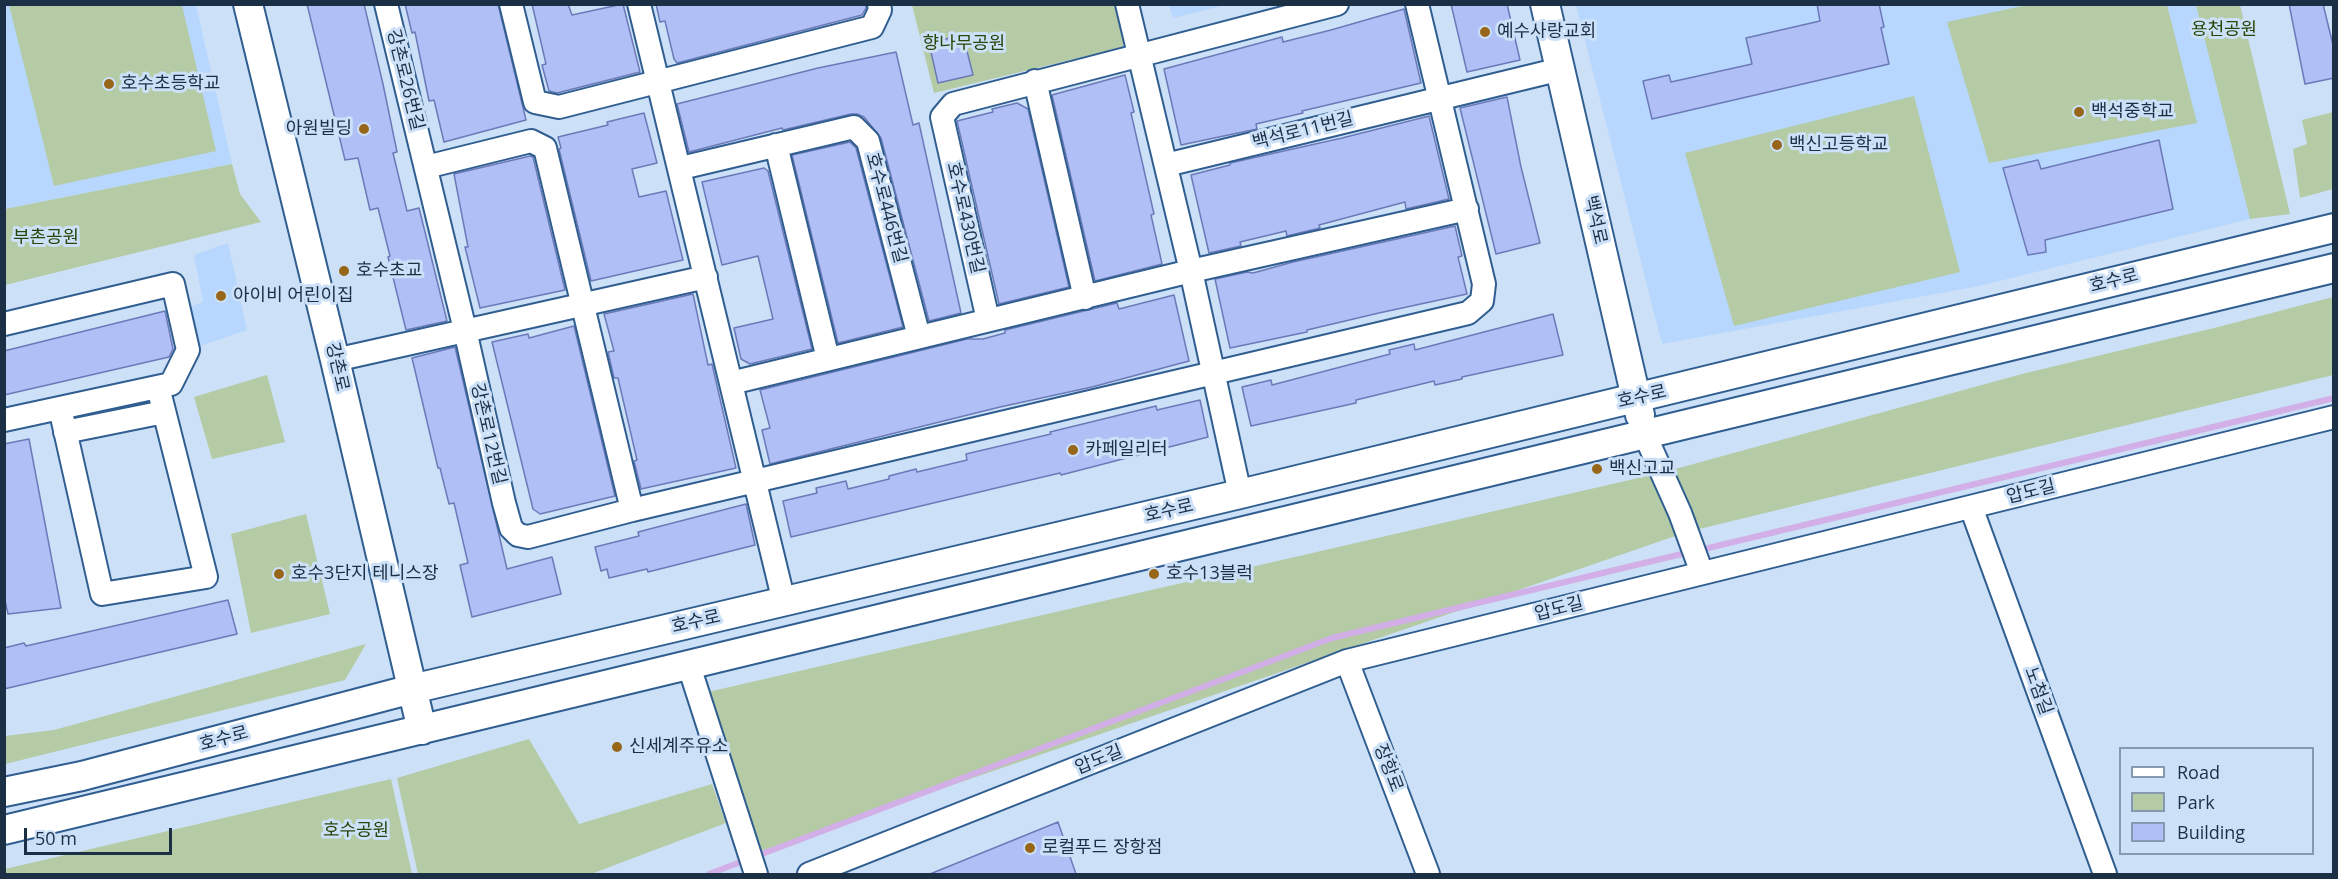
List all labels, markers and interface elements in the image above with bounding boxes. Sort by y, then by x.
park label: 용천공원 [2191,19,2257,41]
place label: 예수사랑교회 [1497,21,1596,43]
marker: 예수사랑교회 [1478,25,1492,39]
street label: 강촌로26번길 [382,27,428,133]
park label: 향나무공원 [923,33,1005,55]
place label: 호수초등학교 [121,73,220,95]
marker: 호수초등학교 [102,77,116,91]
place label: 백석중학교 [2091,101,2174,123]
marker: 백석중학교 [2072,105,2086,119]
street label: 백석로11번길 [1250,108,1356,154]
place label: 아원빌딩 [286,118,352,140]
marker: 아원빌딩 [357,122,371,136]
place label: 백신고등학교 [1789,134,1888,156]
marker: 백신고등학교 [1770,138,1784,152]
street label: 호수로446번길 [861,150,911,266]
street label: 호수로430번길 [942,160,988,276]
street label: 백석로 [1579,193,1611,247]
park label: 부촌공원 [13,227,79,249]
place label: 호수초교 [356,260,422,282]
marker: 호수초교 [337,264,351,278]
street label: 호수로 [2087,265,2141,297]
place label: 아이비 어린이집 [233,285,354,307]
marker: 아이비 어린이집 [214,289,228,303]
street label: 강촌로 [321,340,353,394]
street label: 강촌로12번길 [466,381,510,487]
street label: 호수로 [1615,381,1669,413]
place label: 카페일리터 [1085,439,1168,461]
marker: 카페일리터 [1066,443,1080,457]
place label: 백신고교 [1609,458,1675,480]
marker: 백신고교 [1590,462,1604,476]
street label: 압도길 [2004,476,2058,508]
street label: 호수로 [1142,495,1196,527]
place label: 호수3단지 테니스장 [291,563,438,585]
place label: 호수13블럭 [1166,563,1253,585]
marker: 호수3단지 테니스장 [272,567,286,581]
marker: 호수13블럭 [1147,567,1161,581]
street label: 압도길 [1532,593,1586,625]
street label: 호수로 [669,606,723,638]
street label: 노첨길 [2019,664,2057,718]
street label: 호수로 [197,722,251,756]
place label: 신세계주유소 [629,736,728,758]
marker: 신세계주유소 [610,740,624,754]
street label: 압도길 [1072,741,1126,779]
street label: 장항로 [1369,741,1407,795]
legend [2119,747,2314,855]
text: Road [2177,760,2220,784]
text: Park [2177,790,2215,814]
scale bar [27,816,176,854]
park label: 호수공원 [323,820,389,842]
text: Building [2177,820,2245,844]
text: 50 m [35,826,77,850]
place label: 로컬푸드 장항점 [1042,837,1163,859]
marker: 로컬푸드 장항점 [1023,841,1037,855]

